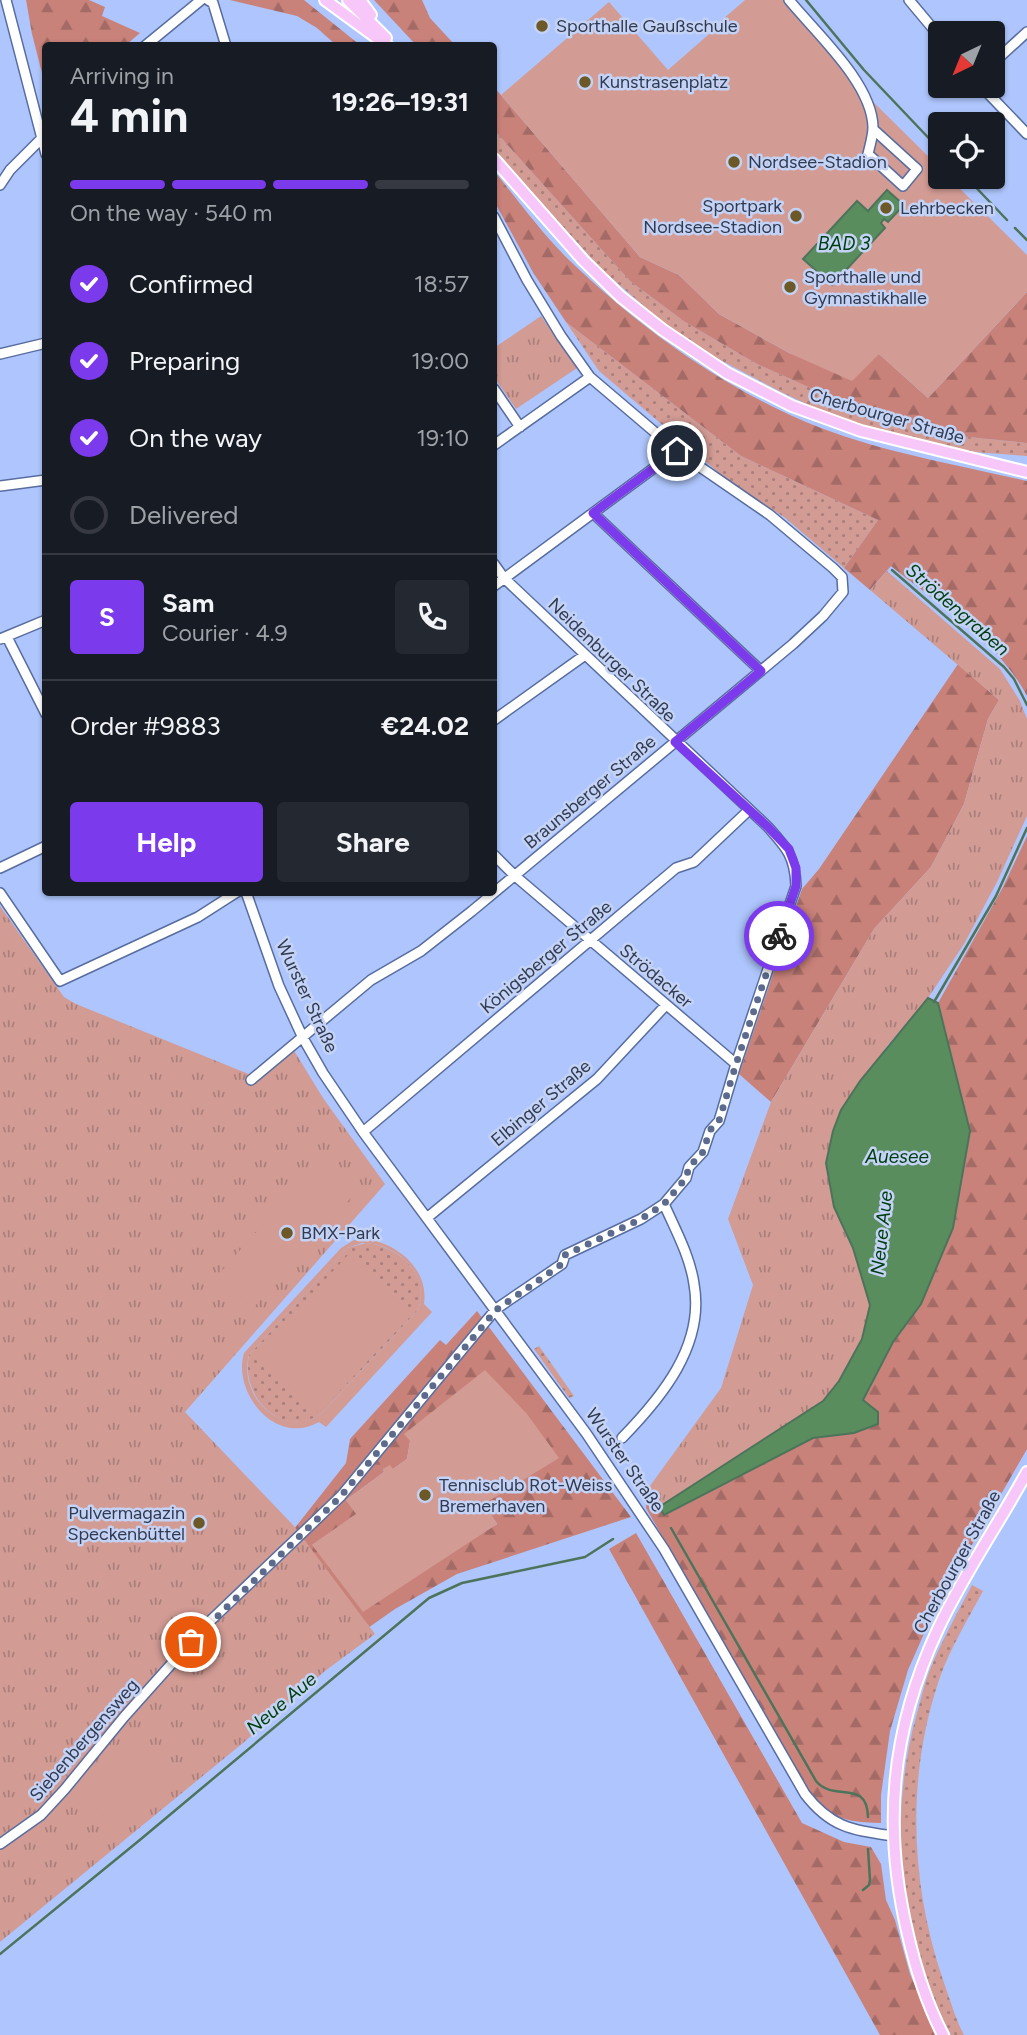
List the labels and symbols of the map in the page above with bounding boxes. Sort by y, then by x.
place label: Sporthalle Gaußschule [556,15,738,37]
marker: Sporthalle Gaußschule [534,18,550,34]
north arrow [928,21,1004,98]
place label: Kunstrasenplatz [599,71,728,93]
marker: Kunstrasenplatz [577,74,593,90]
place label: Nordsee-Stadion [748,151,887,173]
marker: Nordsee-Stadion [726,154,742,170]
place label: Sportpark Nordsee-Stadion [643,195,782,238]
place label: Lehrbecken [900,197,994,219]
marker: Lehrbecken [878,200,894,216]
marker: Sportpark Nordsee-Stadion [788,208,804,224]
water label: BAD 3 [818,232,871,255]
place label: Sporthalle und Gymnastikhalle [804,266,927,309]
marker: Sporthalle und Gymnastikhalle [782,279,798,295]
street label: Cherbourger Straße [807,383,967,449]
pin [647,421,707,481]
water label: Strödengraben [901,558,1014,661]
street label: Neidenburger Straße [544,593,681,727]
street label: Braunsberger Straße [520,730,660,854]
street label: Königsberger Straße [476,895,616,1018]
courier [744,901,814,971]
street label: Wurster Straße [271,936,343,1056]
street label: Strödacker [615,939,697,1013]
street label: Elbinger Straße [487,1055,595,1151]
water label: Auesee [864,1145,929,1168]
water label: Neue Aue [866,1189,897,1276]
place label: BMX-Park [301,1222,380,1244]
marker: BMX-Park [279,1225,295,1241]
street label: Wurster Straße [581,1404,669,1516]
place label: Tennisclub Rot-Weiss Bremerhaven [439,1474,612,1517]
marker: Tennisclub Rot-Weiss Bremerhaven [417,1487,433,1503]
street label: Cherbourger Straße [909,1487,1006,1637]
place label: Pulvermagazin Speckenbüttel [67,1502,185,1545]
marker: Pulvermagazin Speckenbüttel [191,1515,207,1531]
pin [161,1612,221,1672]
water label: Neue Aue [241,1667,322,1739]
street label: Siebenbergensweg [25,1674,143,1806]

